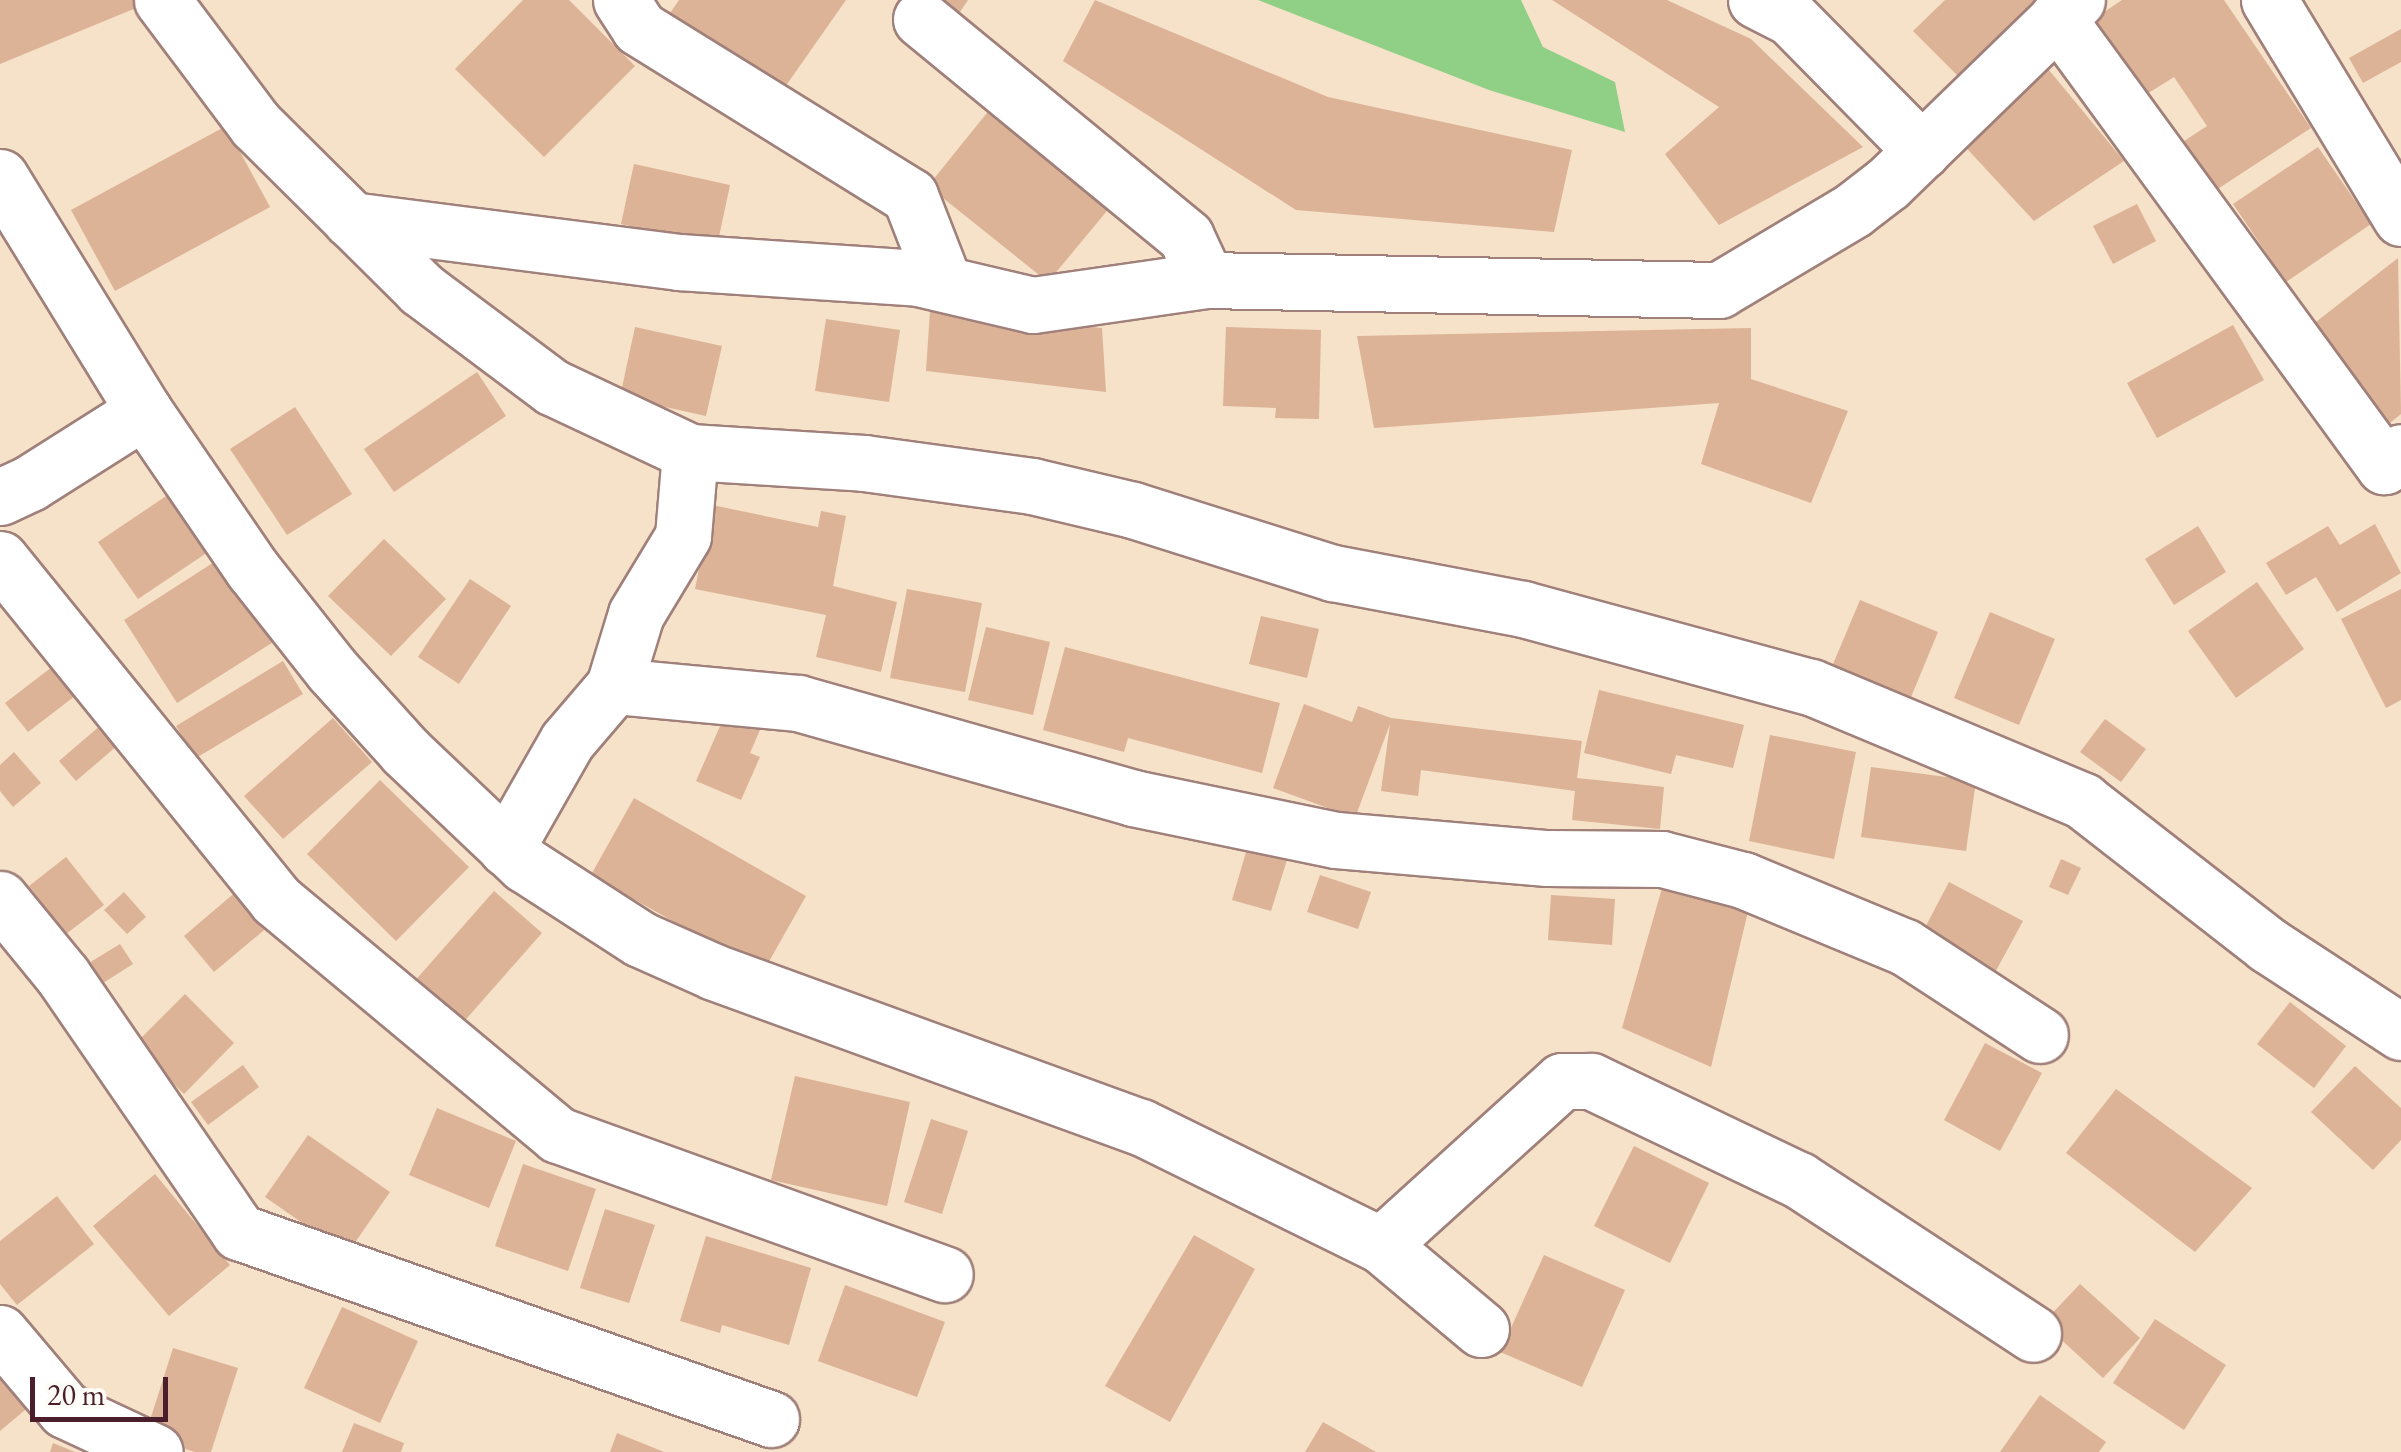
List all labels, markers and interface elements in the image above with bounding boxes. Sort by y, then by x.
scale bar [35,1357,172,1419]
text: 20 m [47,1375,105,1414]

